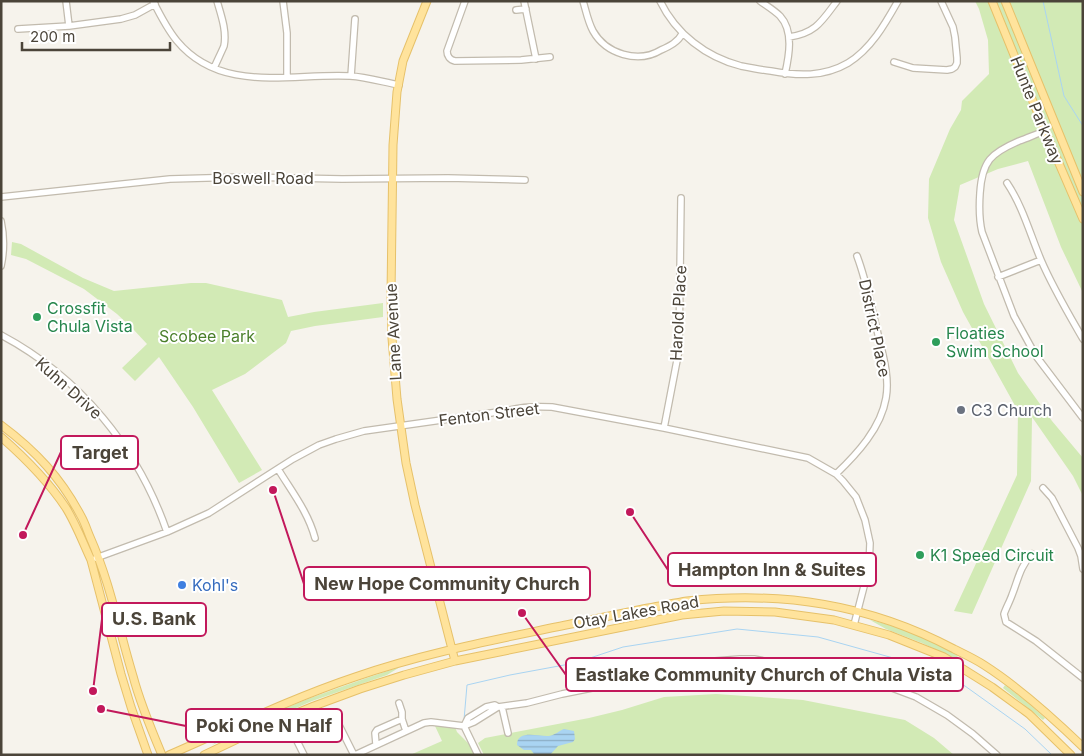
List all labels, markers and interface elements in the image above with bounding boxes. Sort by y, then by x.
scale bar [22,20,170,52]
text: 200 m [30,27,75,46]
street label: Hunte Parkway [1006,53,1068,167]
street label: Boswell Road [212,168,314,188]
street label: Harold Place [666,265,690,361]
street label: District Place [855,277,895,379]
street label: Lane Avenue [380,283,406,381]
place label: Crossfit Chula Vista [47,298,133,336]
marker: Crossfit Chula Vista [31,311,43,323]
place label: Floaties Swim School [946,323,1044,361]
park label: Scobee Park [159,326,255,346]
marker: Floaties Swim School [930,336,942,348]
street label: Kuhn Drive [32,353,106,423]
street label: Fenton Street [437,398,541,430]
place label: C3 Church [971,400,1052,420]
marker: C3 Church [955,404,967,416]
callout: Target [61,436,138,469]
text: Target [72,442,129,463]
place label: K1 Speed Circuit [930,545,1054,565]
marker: K1 Speed Circuit [914,549,926,561]
callout: Hampton Inn & Suites [668,553,876,586]
text: Hampton Inn & Suites [678,559,866,580]
callout: New Hope Community Church [304,567,590,600]
text: New Hope Community Church [314,573,580,594]
place label: Kohl's [192,575,238,595]
marker: Kohl's [176,579,188,591]
street label: Otay Lakes Road [572,591,700,633]
callout: U.S. Bank [102,603,206,636]
text: U.S. Bank [112,608,197,629]
callout: Eastlake Community Church of Chula Vista [566,658,963,691]
text: Eastlake Community Church of Chula Vista [575,664,953,685]
callout: Poki One N Half [186,709,342,742]
text: Poki One N Half [196,715,332,736]

